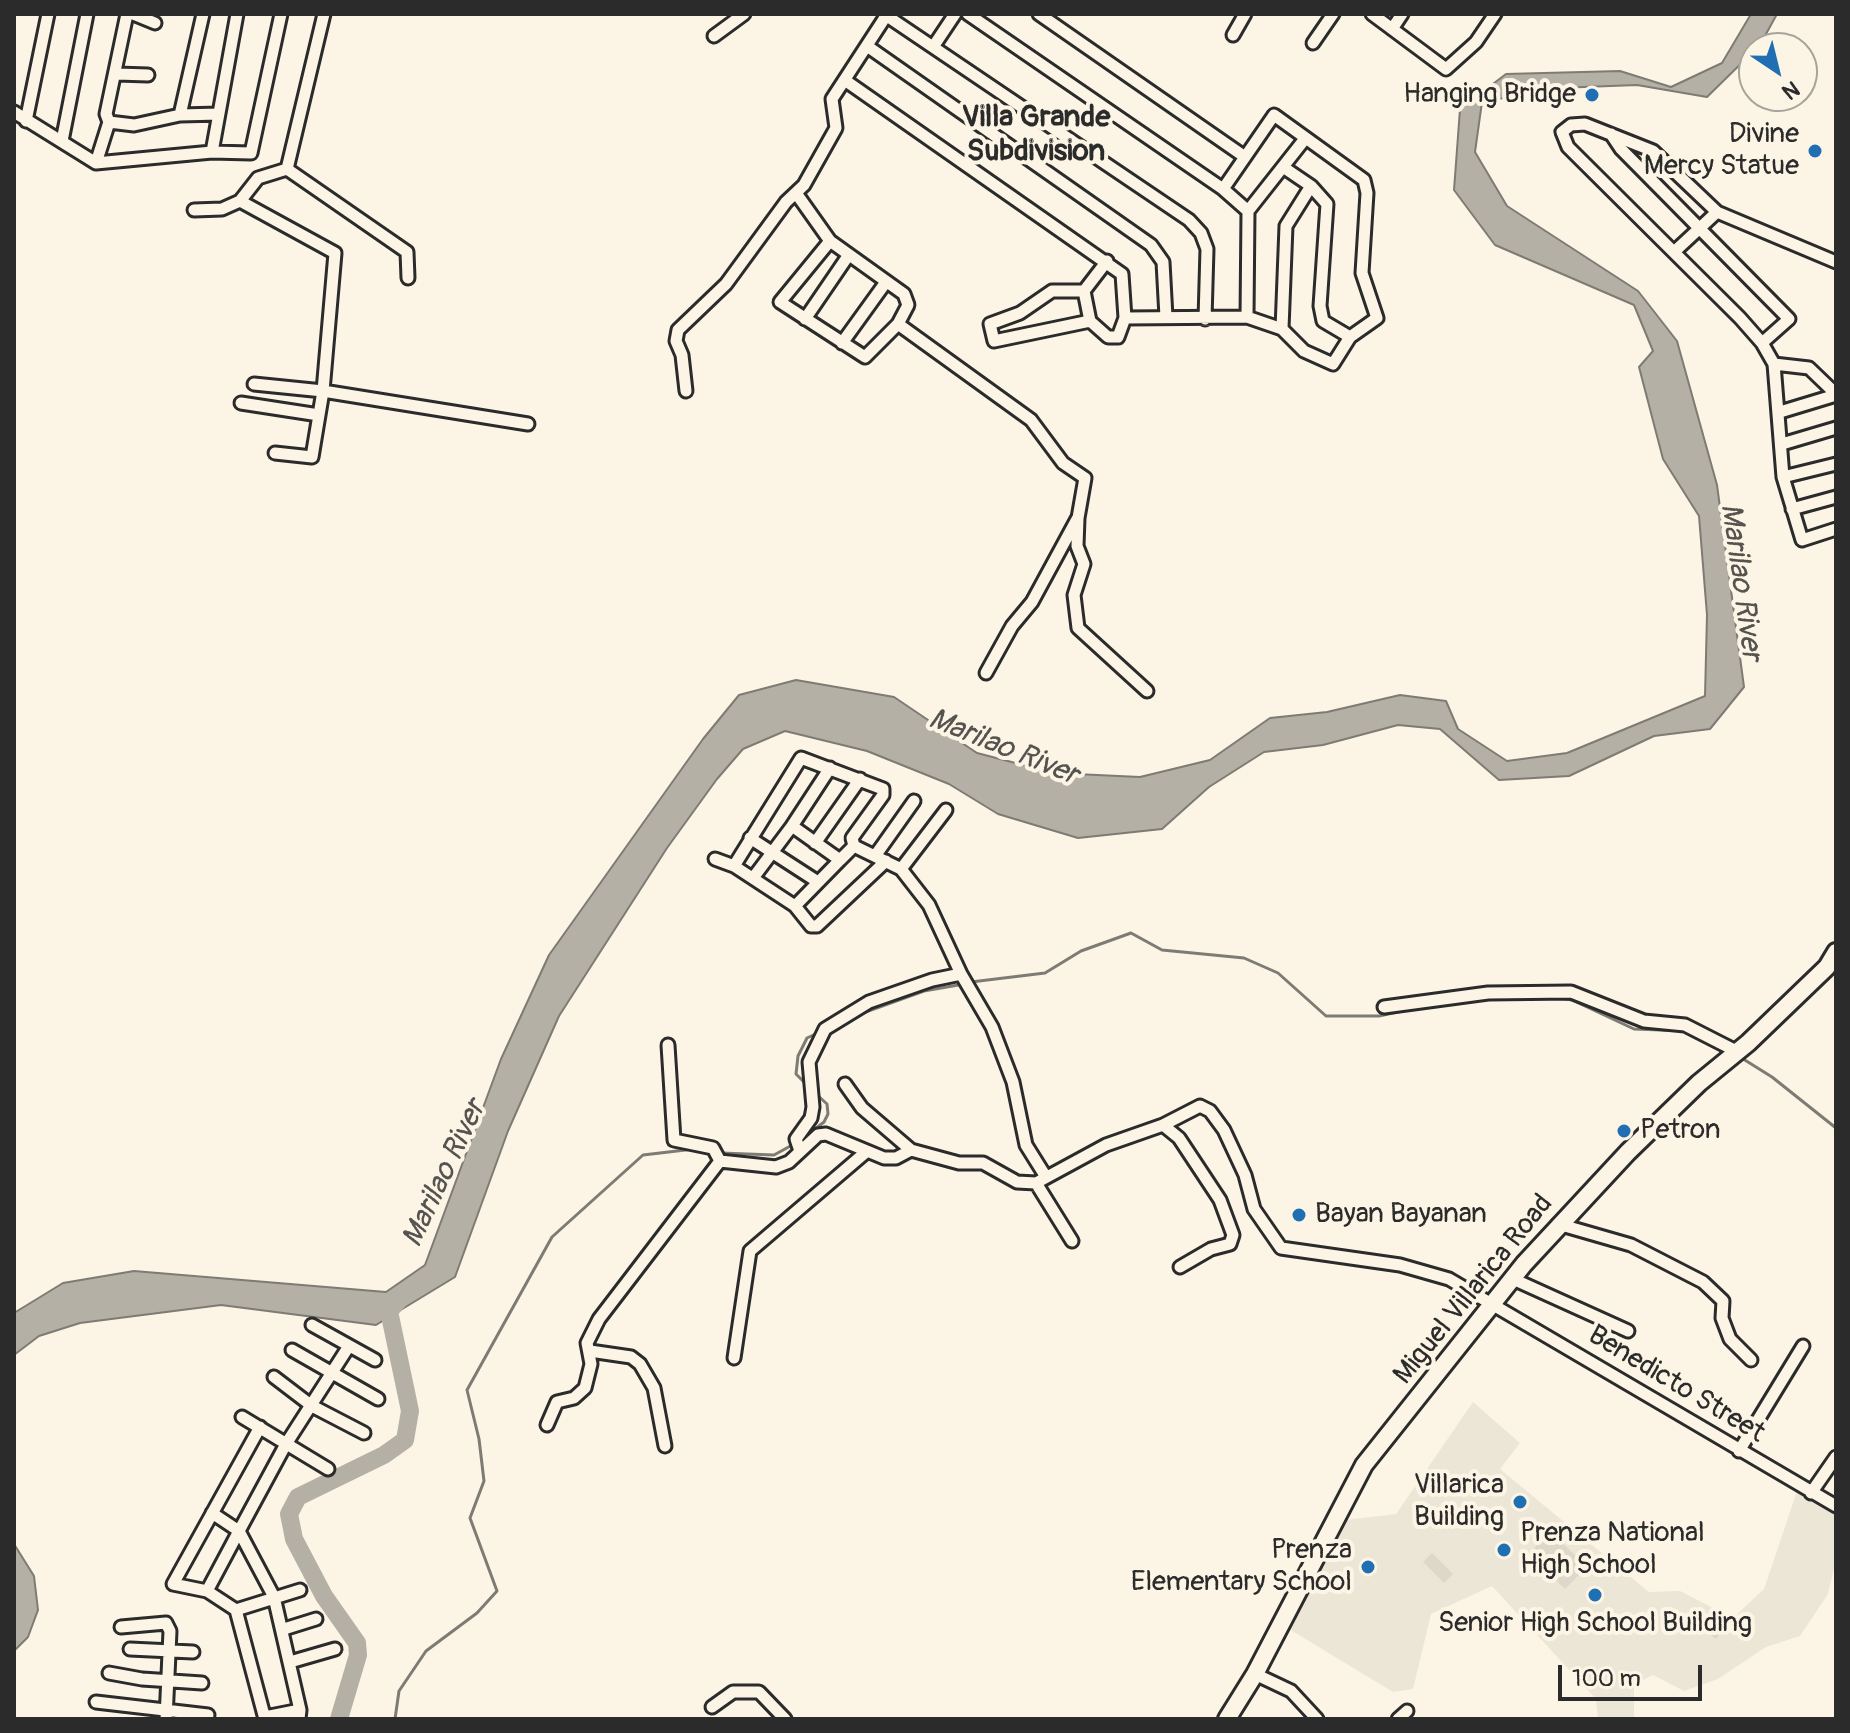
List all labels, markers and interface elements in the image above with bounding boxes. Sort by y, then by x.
north arrow [1738,32,1818,112]
text: N [1776,74,1805,106]
place label: Hanging Bridge [1403,78,1576,112]
marker: Hanging Bridge [1583,86,1601,104]
district label: Villa Grande Subdivision [962,100,1110,170]
place label: Divine Mercy Statue [1644,118,1799,184]
marker: Divine Mercy Statue [1806,142,1824,160]
water label: Marilao River [1711,501,1769,663]
water label: Marilao River [923,702,1083,794]
water label: Marilao River [395,1095,495,1253]
place label: Petron [1640,1114,1721,1148]
marker: Petron [1615,1122,1633,1140]
street label: Miguel Villarica Road [1387,1188,1561,1392]
place label: Bayan Bayanan [1315,1198,1487,1232]
marker: Bayan Bayanan [1290,1206,1308,1224]
street label: Benedicto Street [1582,1319,1770,1451]
place label: Villarica Building [1414,1469,1504,1535]
marker: Villarica Building [1511,1493,1529,1511]
place label: Prenza National High School [1520,1517,1705,1583]
place label: Prenza Elementary School [1131,1534,1352,1600]
marker: Prenza National High School [1495,1541,1513,1559]
marker: Prenza Elementary School [1359,1558,1377,1576]
marker: Senior High School Building [1586,1586,1604,1604]
place label: Senior High School Building [1438,1607,1752,1641]
scale bar [1562,1649,1706,1699]
text: 100 m [1572,1664,1641,1693]

